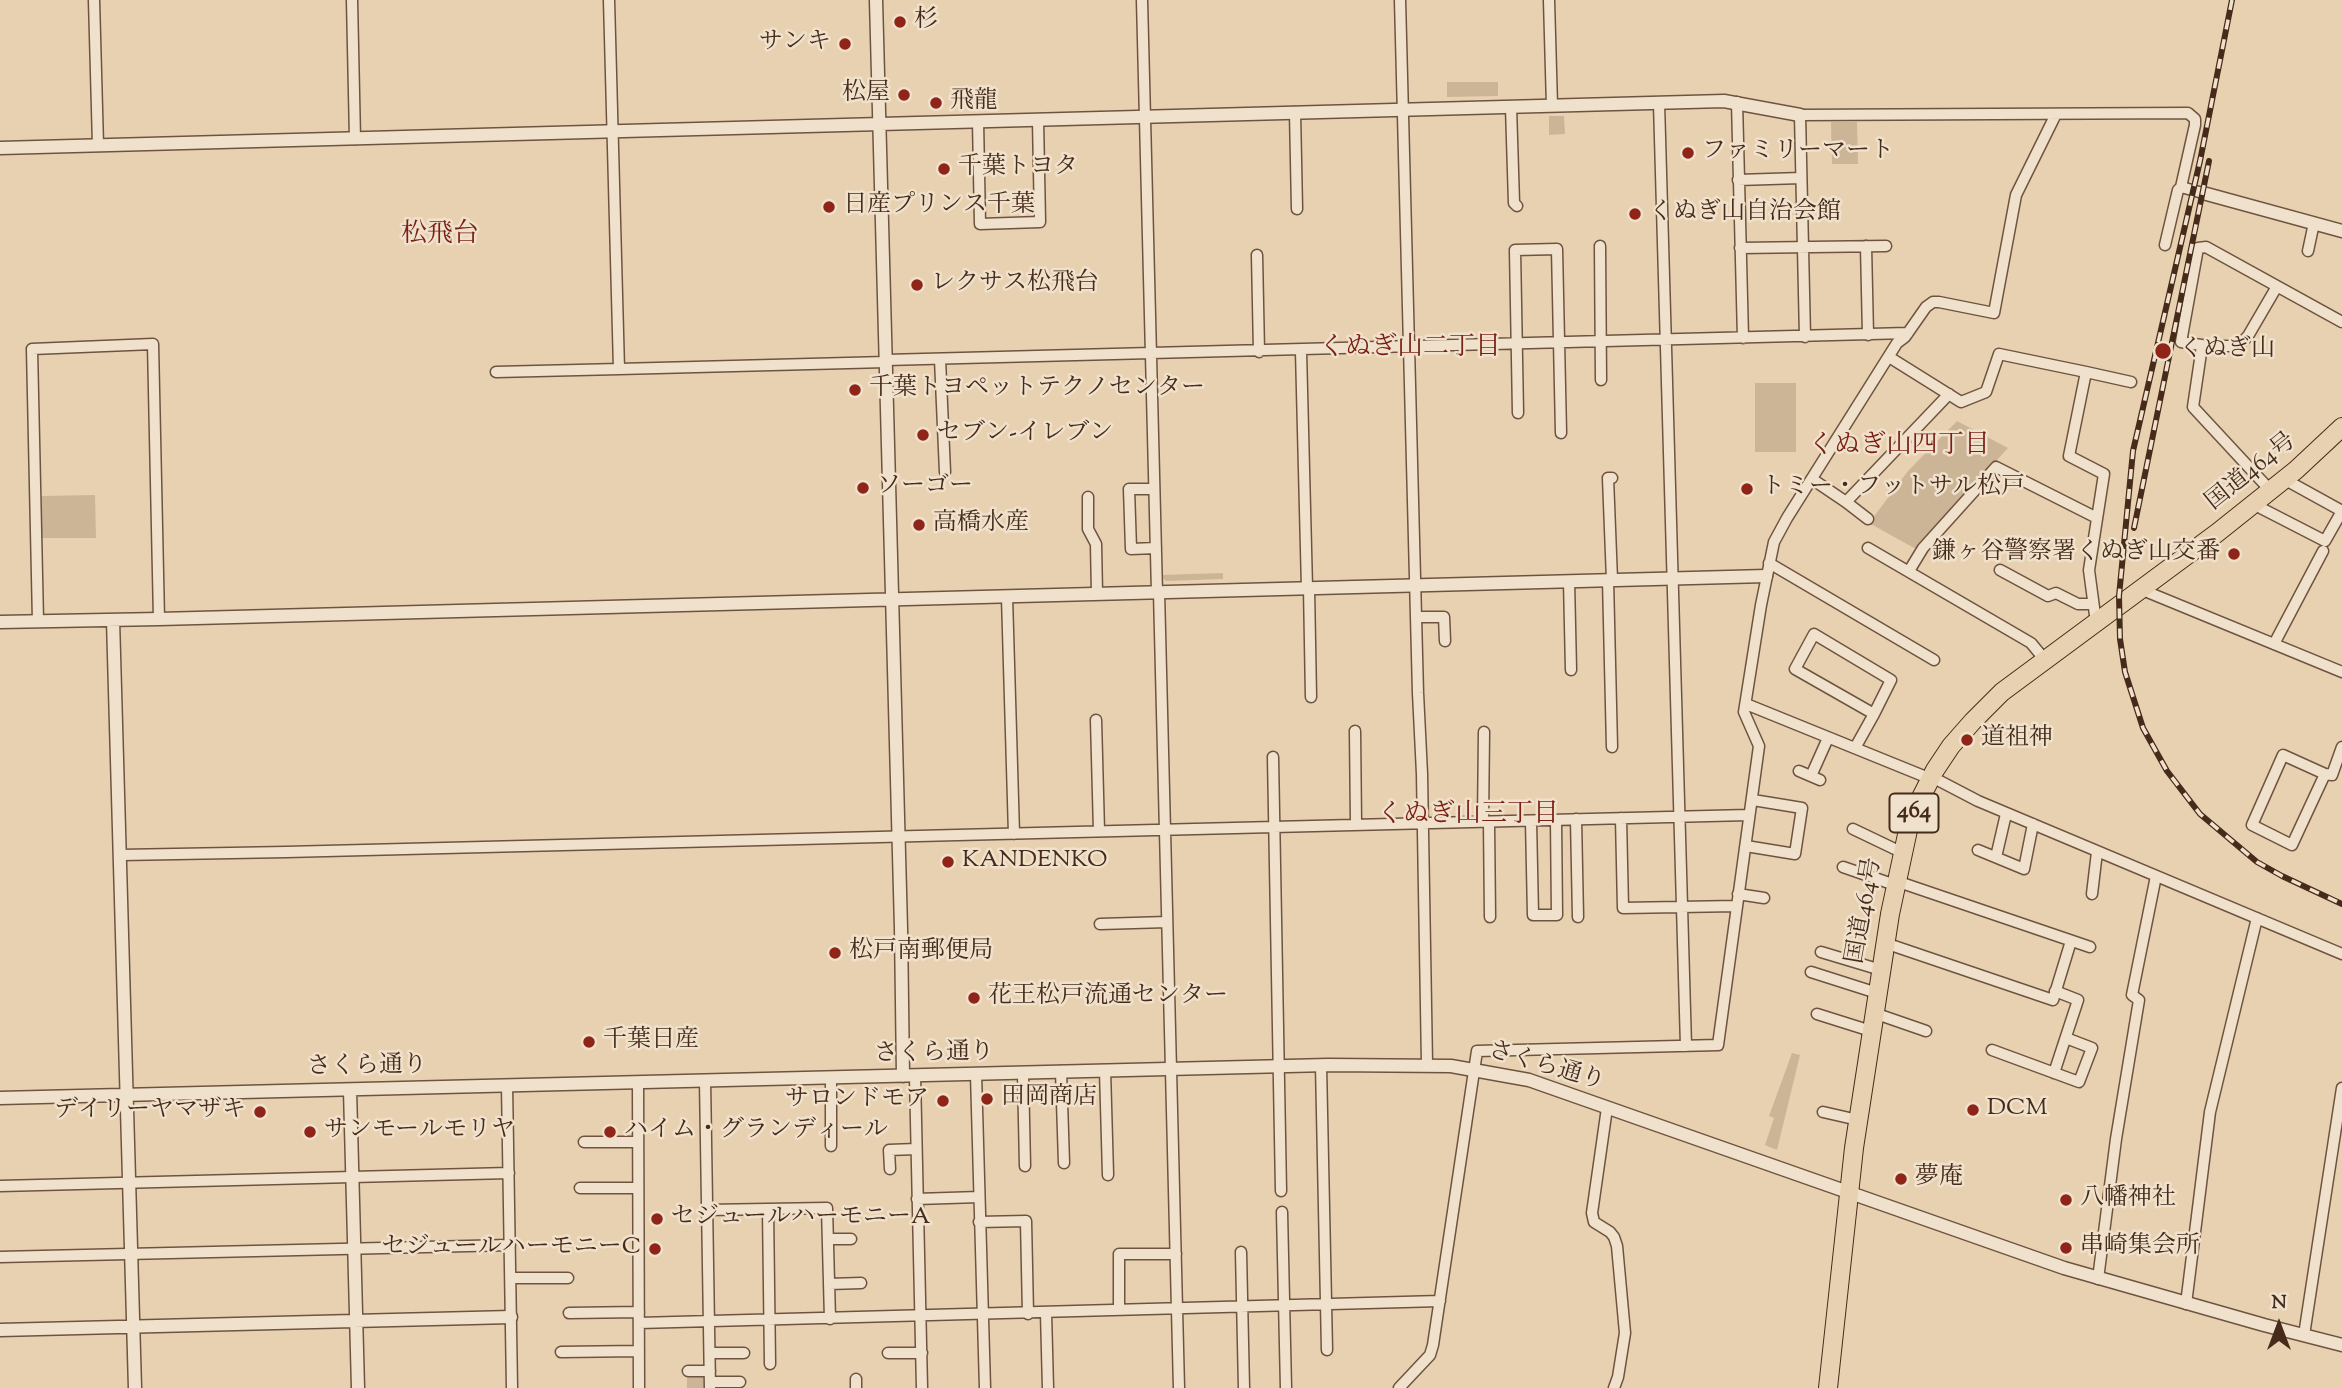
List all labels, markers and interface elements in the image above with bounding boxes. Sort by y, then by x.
place label: 杉 [914,8,938,36]
marker: 杉 [892,14,908,30]
place label: サンキ [759,30,831,58]
marker: サンキ [837,36,853,52]
place label: 松屋 [842,81,890,109]
marker: 松屋 [896,87,912,103]
place label: 飛龍 [950,89,998,117]
marker: 飛龍 [928,95,944,111]
place label: ファミリーマート [1702,139,1894,167]
marker: ファミリーマート [1680,145,1696,161]
place label: 千葉トヨタ [958,155,1078,183]
marker: 千葉トヨタ [936,161,952,177]
place label: 日産プリンス千葉 [843,193,1035,221]
marker: 日産プリンス千葉 [821,199,837,215]
place label: くぬぎ山自治会館 [1649,200,1841,228]
marker: くぬぎ山自治会館 [1627,206,1643,222]
district label: 松飛台 [401,221,479,253]
place label: レクサス松飛台 [931,271,1099,299]
marker: レクサス松飛台 [909,277,925,293]
district label: くぬぎ山二丁目 [1319,334,1501,366]
place label: くぬぎ山 [2179,337,2275,365]
marker: くぬぎ山 [2153,341,2173,361]
place label: 千葉トヨペットテクノセンター [869,376,1205,404]
marker: 千葉トヨペットテクノセンター [847,382,863,398]
place label: セブン-イレブン [937,421,1113,449]
marker: セブン-イレブン [915,427,931,443]
street label: 国道464号 [2201,428,2303,518]
district label: くぬぎ山四丁目 [1808,432,1990,464]
place label: ソーゴー [877,474,973,502]
place label: トミー・フットサル松戸 [1761,475,2025,503]
marker: ソーゴー [855,480,871,496]
marker: トミー・フットサル松戸 [1739,481,1755,497]
place label: 高橋水産 [933,511,1029,539]
marker: 高橋水産 [911,517,927,533]
place label: 鎌ヶ谷警察署くぬぎ山交番 [1932,540,2220,568]
marker: 鎌ヶ谷警察署くぬぎ山交番 [2226,546,2242,562]
place label: 道祖神 [1981,726,2053,754]
marker: 道祖神 [1959,732,1975,748]
road number: 464 [1890,793,1938,832]
district label: くぬぎ山三丁目 [1377,801,1559,833]
place label: KANDENKO [962,848,1107,876]
marker: KANDENKO [940,854,956,870]
street label: 国道464号 [1842,856,1890,966]
place label: 松戸南郵便局 [849,939,993,967]
marker: 松戸南郵便局 [827,945,843,961]
place label: 花王松戸流通センター [988,984,1228,1012]
marker: 花王松戸流通センター [966,990,982,1006]
place label: 千葉日産 [603,1028,699,1056]
marker: 千葉日産 [581,1034,597,1050]
street label: さくら通り [1484,1038,1608,1098]
street label: さくら通り [874,1040,994,1070]
street label: さくら通り [307,1053,427,1083]
place label: 田岡商店 [1001,1085,1097,1113]
place label: サロンドモア [785,1087,929,1115]
marker: 田岡商店 [979,1091,995,1107]
marker: サロンドモア [935,1093,951,1109]
place label: DCM [1987,1096,2047,1124]
place label: デイリーヤマザキ [54,1098,246,1126]
marker: DCM [1965,1102,1981,1118]
marker: デイリーヤマザキ [252,1104,268,1120]
place label: サンモールモリヤ [324,1118,515,1146]
place label: ハイム・グランディール [624,1118,888,1146]
marker: サンモールモリヤ [302,1124,318,1140]
marker: ハイム・グランディール [602,1124,618,1140]
place label: 夢庵 [1915,1165,1963,1193]
marker: 夢庵 [1893,1171,1909,1187]
place label: 八幡神社 [2080,1186,2176,1214]
marker: 八幡神社 [2058,1192,2074,1208]
place label: セジュールハーモニーA [671,1205,930,1233]
marker: セジュールハーモニーA [649,1211,665,1227]
place label: 串崎集会所 [2080,1234,2200,1262]
place label: セジュールハーモニーC [382,1235,641,1263]
marker: 串崎集会所 [2058,1240,2074,1256]
marker: セジュールハーモニーC [647,1241,663,1257]
north arrow [2244,1290,2314,1360]
text: N [2271,1290,2287,1317]

